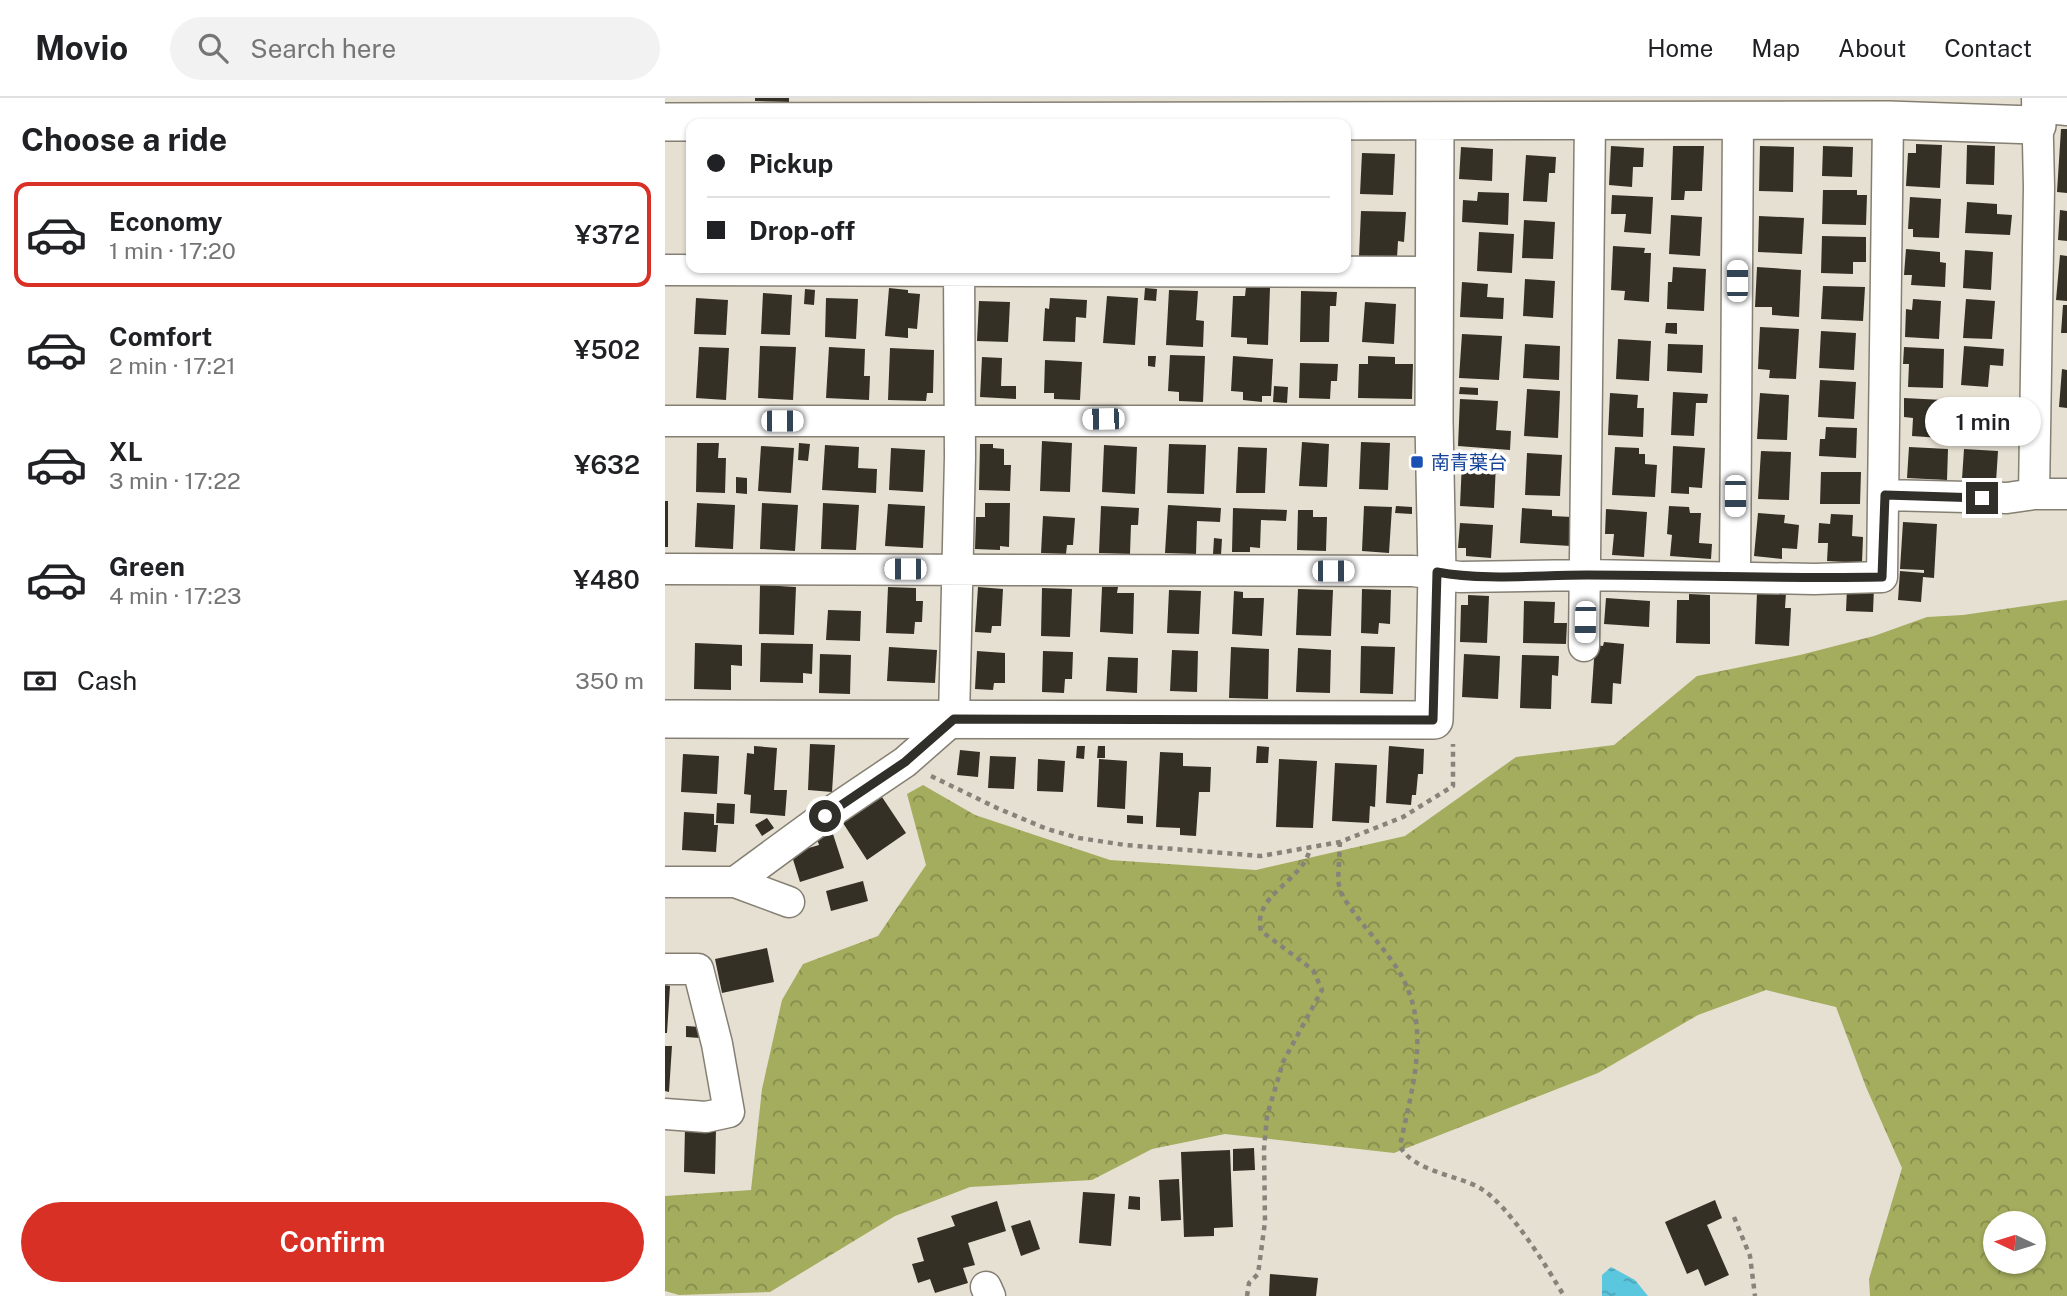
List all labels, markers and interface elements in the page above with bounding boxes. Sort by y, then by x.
search box [170,17,660,80]
text: Movio [35,29,128,67]
icon: search [194,29,232,67]
text: Search here [250,33,396,64]
text: Home [1647,34,1713,62]
text: Map [1751,34,1800,62]
text: About [1838,34,1906,62]
text: Contact [1944,34,2032,62]
text: Choose a ride [21,121,227,158]
text: Pickup [749,148,833,179]
icon: car [25,203,88,266]
text: Economy [109,206,222,237]
text: Drop-off [749,215,855,246]
text: ¥372 [575,219,640,250]
text: 1 min · 17:20 [109,237,236,264]
car [1727,260,1748,302]
icon: car [25,318,88,381]
text: Comfort [109,321,212,352]
text: ¥502 [574,334,640,365]
text: 2 min · 17:21 [109,352,236,379]
callout: 1 min [1924,396,2040,446]
car [1082,408,1125,430]
text: 1 min [1956,408,2010,435]
car [762,411,804,432]
icon: car [25,433,88,496]
text: XL [109,436,143,467]
text: ¥632 [574,449,640,480]
place label: 南青葉台 [1431,451,1507,473]
marker: 南青葉台 [1409,454,1425,470]
text: 3 min · 17:22 [109,467,241,494]
car [1725,475,1746,517]
route end [1966,482,1998,514]
icon: car [25,548,88,611]
text: Green [109,551,185,582]
car [885,559,927,580]
car [1313,561,1355,582]
text: ¥480 [573,564,640,595]
text: 4 min · 17:23 [109,582,241,609]
car [1575,601,1596,643]
icon: cash [21,662,59,700]
text: Cash [77,665,137,696]
text: 350 m [575,667,644,694]
route start [809,800,841,832]
button: Confirm [21,1202,644,1282]
north arrow [1983,1211,2046,1274]
map controls [1983,1211,2046,1274]

